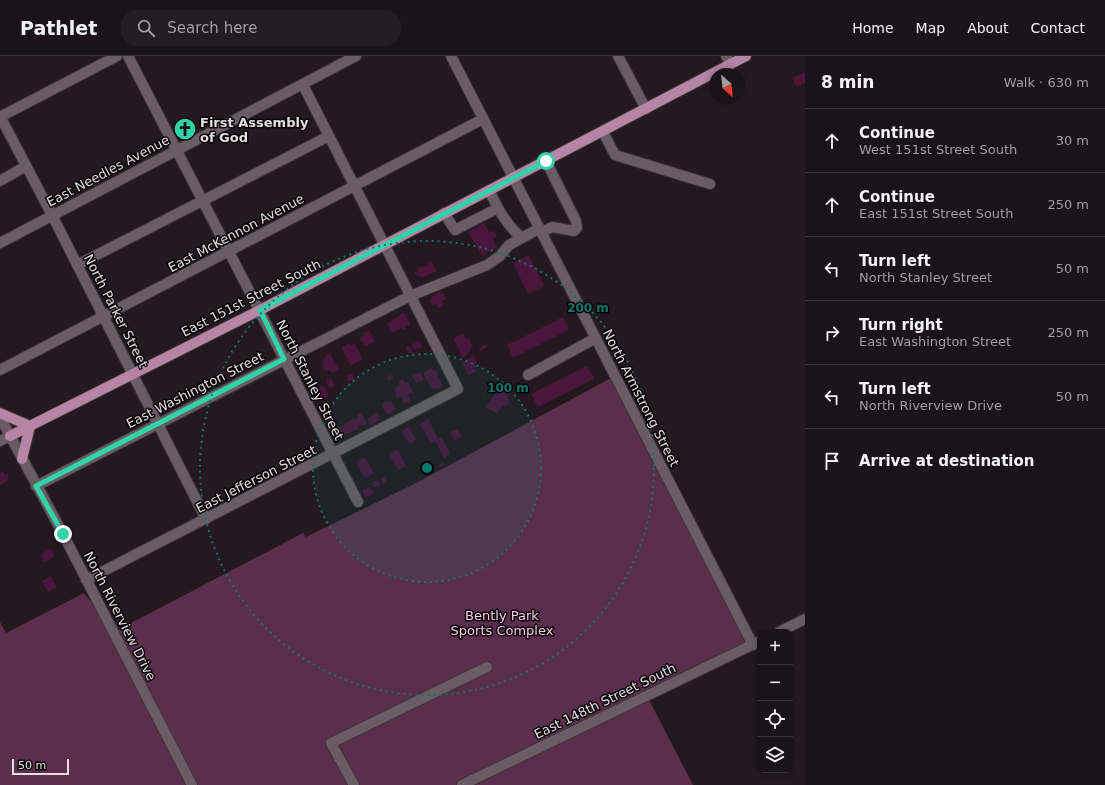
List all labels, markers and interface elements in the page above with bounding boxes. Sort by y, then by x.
search box [121,10,401,46]
text: Pathlet [20,17,97,39]
icon: search [135,17,157,39]
text: Search here [167,19,257,37]
text: Home [852,20,894,36]
text: Map [916,20,945,36]
text: About [967,20,1009,36]
text: Contact [1031,20,1085,36]
north arrow [709,68,745,104]
text: 8 min [821,72,874,92]
text: Walk · 630 m [1004,75,1089,90]
place label: First Assembly of God [200,115,309,145]
church icon: First Assembly of God [172,116,198,142]
text: Continue [859,124,935,142]
icon: ahead [821,130,843,152]
street label: East Needles Avenue [44,132,172,210]
text: 30 m [1056,133,1089,148]
text: West 151st Street South [859,142,1017,157]
route start [537,152,555,170]
text: Continue [859,188,935,206]
street label: East McKennon Avenue [166,191,306,275]
icon: ahead [821,194,843,216]
text: 250 m [1047,197,1089,212]
text: East 151st Street South [859,206,1013,221]
street label: North Parker Street [81,252,151,370]
text: Turn left [859,252,931,270]
street label: East 151st Street South [179,256,323,340]
icon: left [821,258,843,280]
text: 50 m [1056,261,1089,276]
text: North Stanley Street [859,270,992,285]
text: 200 m [567,301,609,315]
text: Turn right [859,316,943,334]
street label: North Stanley Street [273,317,347,443]
icon: right [821,322,843,344]
text: 250 m [1047,325,1089,340]
street label: North Armstrong Street [600,327,682,469]
text: East Washington Street [859,334,1011,349]
street label: East Washington Street [124,349,266,431]
text: Turn left [859,380,931,398]
text: 100 m [487,381,529,395]
icon: left [821,386,843,408]
text: 50 m [1056,389,1089,404]
text: North Riverview Drive [859,398,1002,413]
street label: East Jefferson Street [193,442,319,516]
icon: arrive [821,450,843,472]
text: Arrive at destination [859,452,1034,470]
centre of rings [420,461,434,475]
route end [54,525,72,543]
street label: North Riverview Drive [81,549,159,683]
park label: Bently Park Sports Complex [451,608,554,638]
map controls [757,629,793,773]
button: + [757,629,793,665]
street label: East 148th Street South [532,660,678,742]
button: − [757,665,793,701]
button: locate [757,701,793,737]
button: layers [757,737,793,773]
scale bar [12,757,69,776]
text: 50 m [18,759,46,772]

